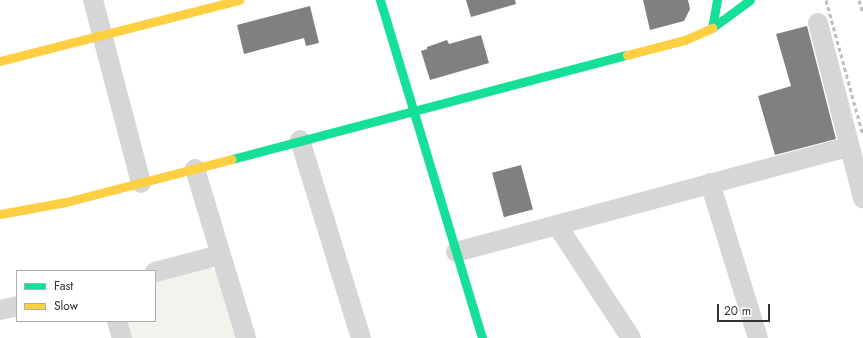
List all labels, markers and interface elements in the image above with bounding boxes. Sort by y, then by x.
legend [16,270,156,322]
text: Fast [54,277,73,295]
scale bar [719,296,772,322]
text: Slow [54,297,78,315]
text: 20 m [724,302,751,320]

